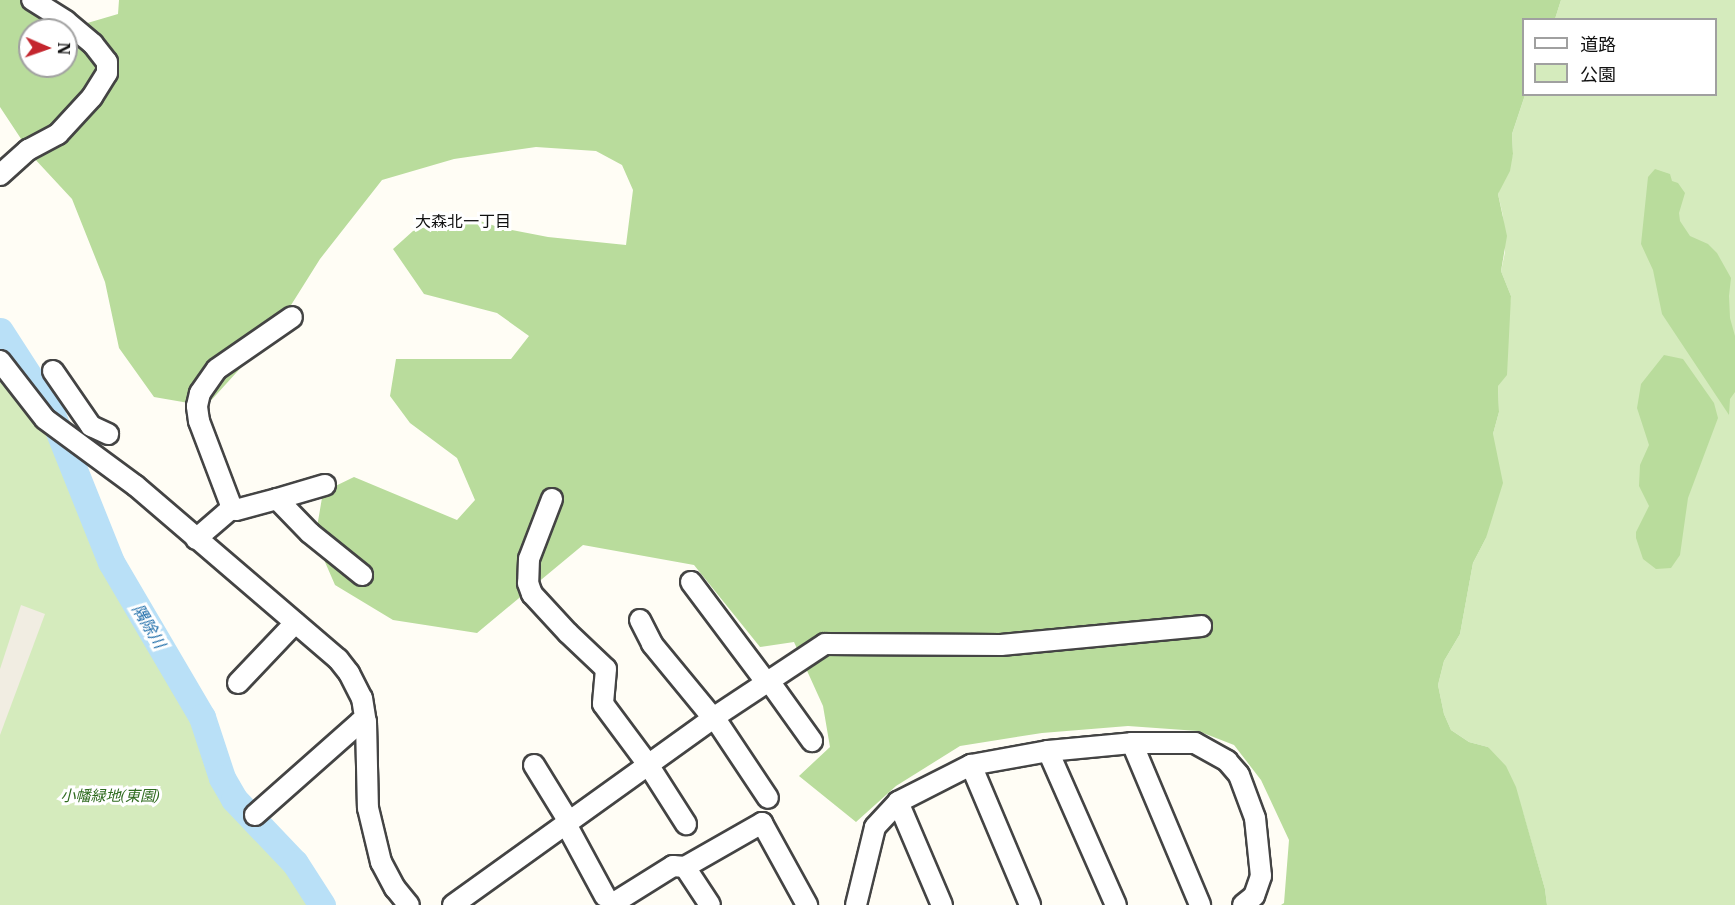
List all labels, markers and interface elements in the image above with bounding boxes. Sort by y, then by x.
north arrow [18,18,78,78]
legend [1522,18,1717,96]
text: 道路 [1580,33,1616,56]
text: N [54,42,74,55]
text: 公園 [1580,63,1616,86]
district label: 大森北一丁目 [415,211,511,231]
water label: 隅除川 [128,600,170,652]
park label: 小幡緑地(東園) [61,787,159,805]

